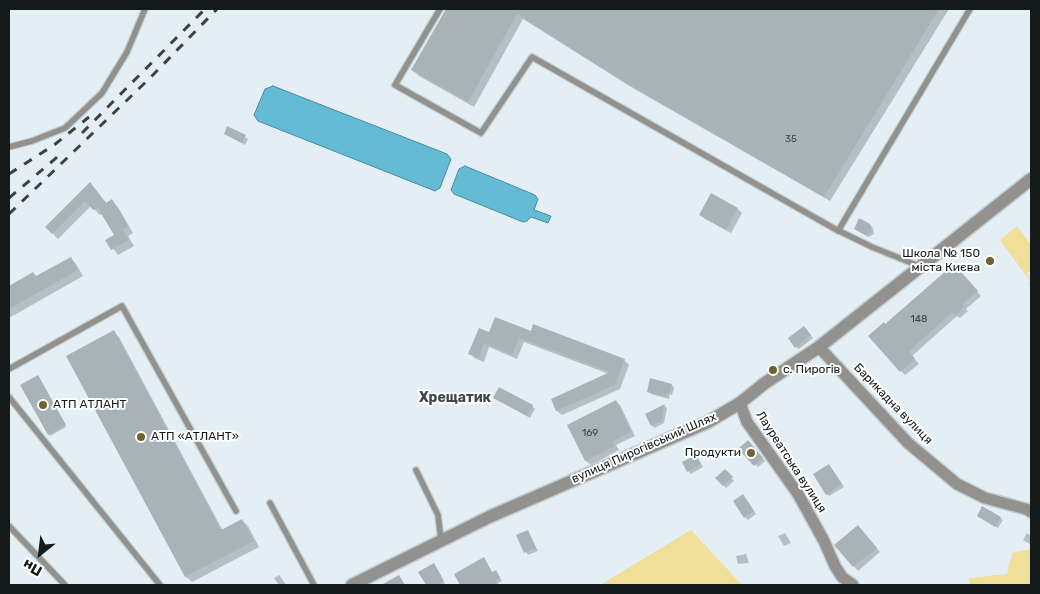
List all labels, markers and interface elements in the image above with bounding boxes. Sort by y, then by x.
house number: 35 [785,133,797,145]
place label: Школа № 150 міста Києва [902,247,980,275]
marker: Школа № 150 міста Києва [984,255,996,267]
house number: 148 [911,313,927,325]
street label: Барикадна вулиця [851,360,935,448]
place label: с. Пирогів [783,363,840,377]
marker: с. Пирогів [767,364,779,376]
district label: Хрещатик [419,390,491,406]
place label: АТП АТЛАНТ [53,398,126,412]
marker: АТП АТЛАНТ [37,399,49,411]
street label: Лауреатська вулиця [753,409,829,515]
street label: вулиця Пирогівський Шлях [569,410,719,486]
house number: 169 [582,427,598,439]
place label: АТП «АТЛАНТ» [151,430,239,444]
marker: АТП «АТЛАНТ» [135,431,147,443]
place label: Продукти [685,446,741,460]
marker: Продукти [745,447,757,459]
north arrow [15,529,65,579]
text: Пн [20,555,45,580]

